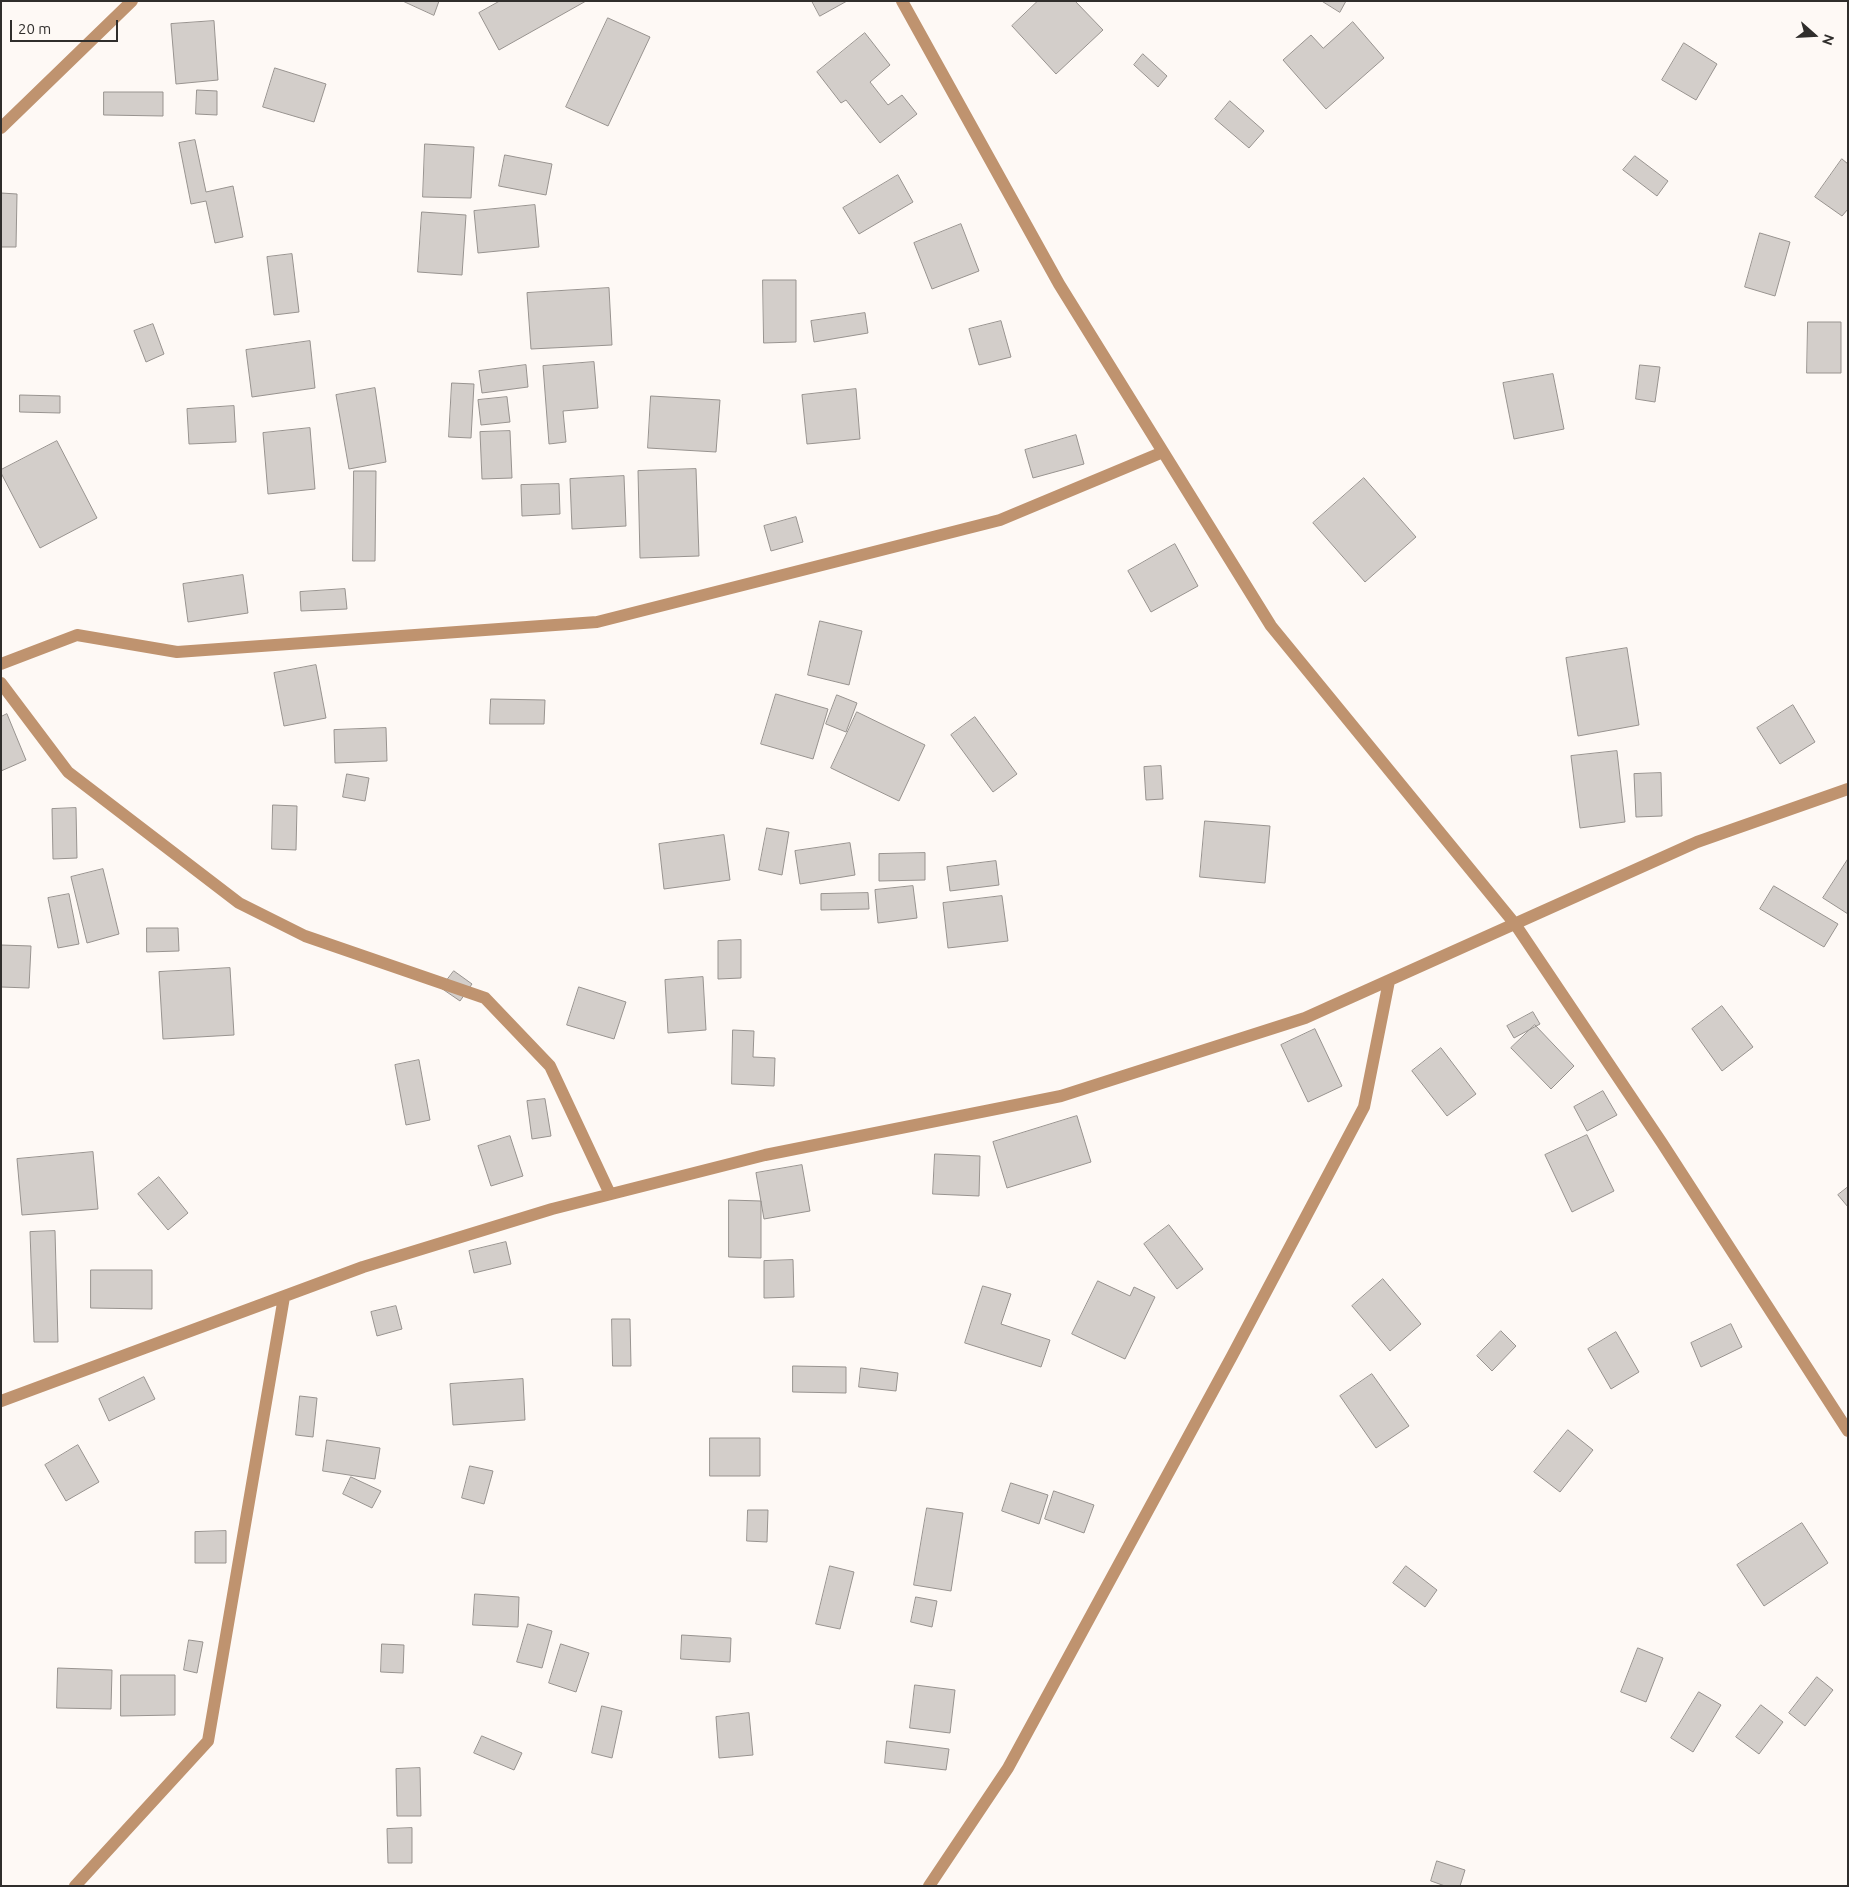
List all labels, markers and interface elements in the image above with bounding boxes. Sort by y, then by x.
scale bar [12,10,120,42]
north arrow [1789,10,1839,60]
text: 20 m [18,20,51,37]
text: N [1819,32,1837,47]

